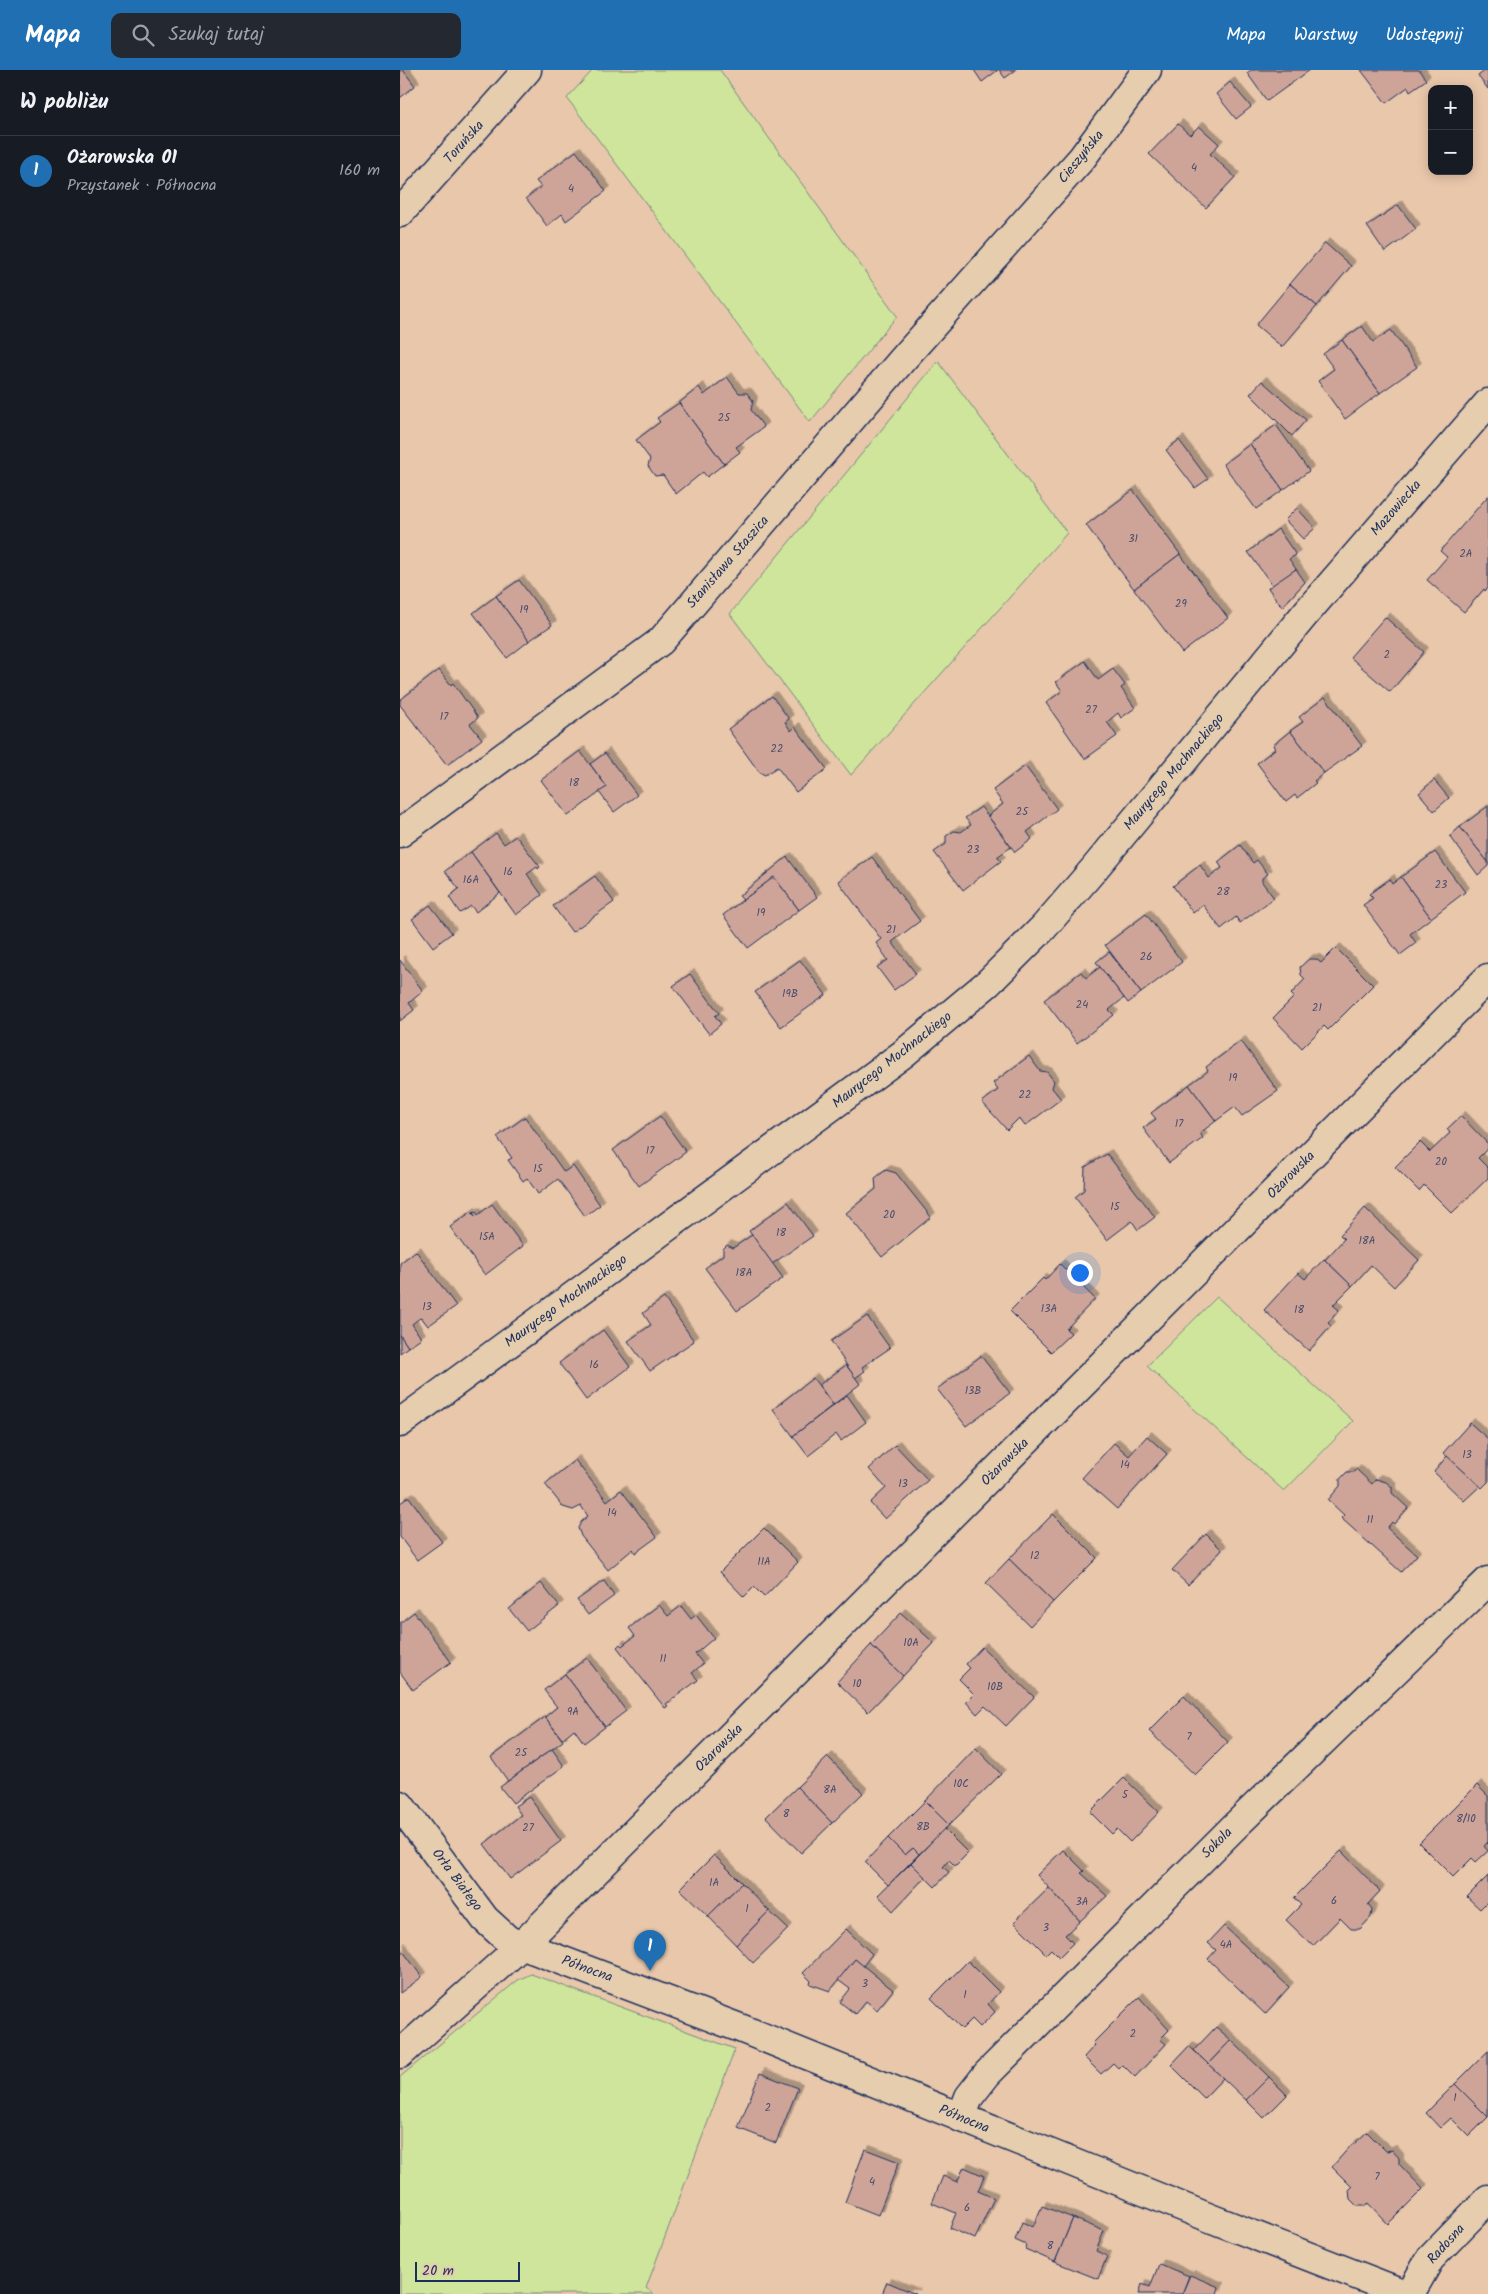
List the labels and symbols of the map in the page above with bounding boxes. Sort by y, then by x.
street label: Toruńska [439,115,489,169]
street label: Cieszyńska [1053,125,1109,189]
house number: 4 [1191,159,1197,177]
house number: 4 [568,180,574,198]
house number: 25 [718,409,731,427]
street label: Mazowiecka [1365,475,1427,541]
street label: Stanisława Staszica [681,511,775,613]
house number: 31 [1128,530,1138,548]
house number: 2A [1459,545,1473,563]
house number: 29 [1175,595,1188,613]
house number: 19 [520,601,529,619]
house number: 2 [1384,646,1390,664]
house number: 27 [1085,701,1098,719]
house number: 17 [440,708,449,726]
street label: Maurycego Mochnackiego [1118,709,1230,835]
house number: 22 [771,740,783,758]
house number: 18 [569,774,579,792]
house number: 25 [1016,803,1029,821]
house number: 23 [967,841,979,859]
house number: 16 [503,863,513,881]
house number: 16A [463,871,479,889]
house number: 23 [1435,876,1447,894]
house number: 28 [1216,883,1230,901]
house number: 19 [757,904,766,922]
house number: 21 [886,921,896,939]
house number: 26 [1140,948,1152,966]
house number: 19B [782,985,798,1003]
house number: 24 [1076,996,1088,1014]
house number: 21 [1312,999,1322,1017]
street label: Maurycego Mochnackiego [827,1006,957,1114]
house number: 19 [1229,1069,1238,1087]
house number: 22 [1019,1086,1031,1104]
house number: 17 [1175,1115,1184,1133]
house number: 17 [646,1142,655,1160]
street label: Ożarowska [1262,1146,1320,1204]
house number: 20 [1435,1153,1447,1171]
house number: 15 [533,1160,544,1178]
house number: 15 [1110,1198,1121,1216]
house number: 20 [883,1206,895,1224]
house number: 18 [776,1224,786,1242]
house number: 15A [479,1228,495,1246]
house number: 18A [1359,1232,1376,1250]
street label: Maurycego Mochnackiego [500,1249,632,1353]
your location [1067,1260,1093,1286]
house number: 18A [736,1264,753,1282]
house number: 13 [422,1298,432,1316]
house number: 13A [1041,1300,1058,1318]
house number: 18 [1294,1301,1304,1319]
house number: 16 [589,1356,599,1374]
house number: 13B [965,1382,981,1400]
street label: Ożarowska [976,1433,1034,1491]
house number: 13 [1462,1446,1472,1464]
house number: 14 [1120,1456,1130,1474]
house number: 13 [898,1475,908,1493]
house number: 14 [607,1504,617,1522]
house number: 11 [1367,1511,1373,1529]
house number: 12 [1030,1547,1040,1565]
house number: 11A [757,1553,771,1571]
house number: 10A [903,1634,919,1652]
house number: 11 [660,1650,666,1668]
house number: 10 [853,1675,862,1693]
house number: 10B [987,1678,1003,1696]
house number: 9A [567,1703,579,1721]
street label: Ożarowska [690,1719,748,1777]
house number: 7 [1186,1728,1192,1746]
house number: 25 [515,1744,528,1762]
house number: 10C [953,1775,969,1793]
house number: 8A [823,1781,837,1799]
house number: 5 [1122,1786,1129,1804]
house number: 8 [783,1805,790,1823]
house number: 8/10 [1456,1810,1476,1828]
house number: 8B [916,1818,930,1836]
house number: 27 [522,1819,535,1837]
street label: Sokola [1196,1822,1238,1864]
street label: Orła Białego [426,1844,488,1916]
house number: 1A [709,1874,719,1892]
house number: 6 [1331,1892,1337,1910]
house number: 3A [1076,1893,1089,1911]
house number: 1 [745,1900,749,1918]
house number: 3 [1043,1919,1049,1937]
pin: 1 [634,1930,666,1971]
house number: 4A [1220,1936,1233,1954]
street label: Północna [558,1950,616,1988]
house number: 3 [862,1975,868,1993]
house number: 1 [963,1986,967,2004]
house number: 2 [1130,2025,1136,2043]
house number: 1 [1453,2089,1457,2107]
house number: 2 [765,2099,771,2117]
street label: Północna [935,2099,993,2139]
house number: 7 [1374,2168,1380,2186]
house number: 4 [869,2173,875,2191]
house number: 6 [964,2199,970,2217]
street label: Radosna [1422,2219,1470,2269]
house number: 8 [1047,2237,1054,2255]
scale bar [415,2259,520,2282]

